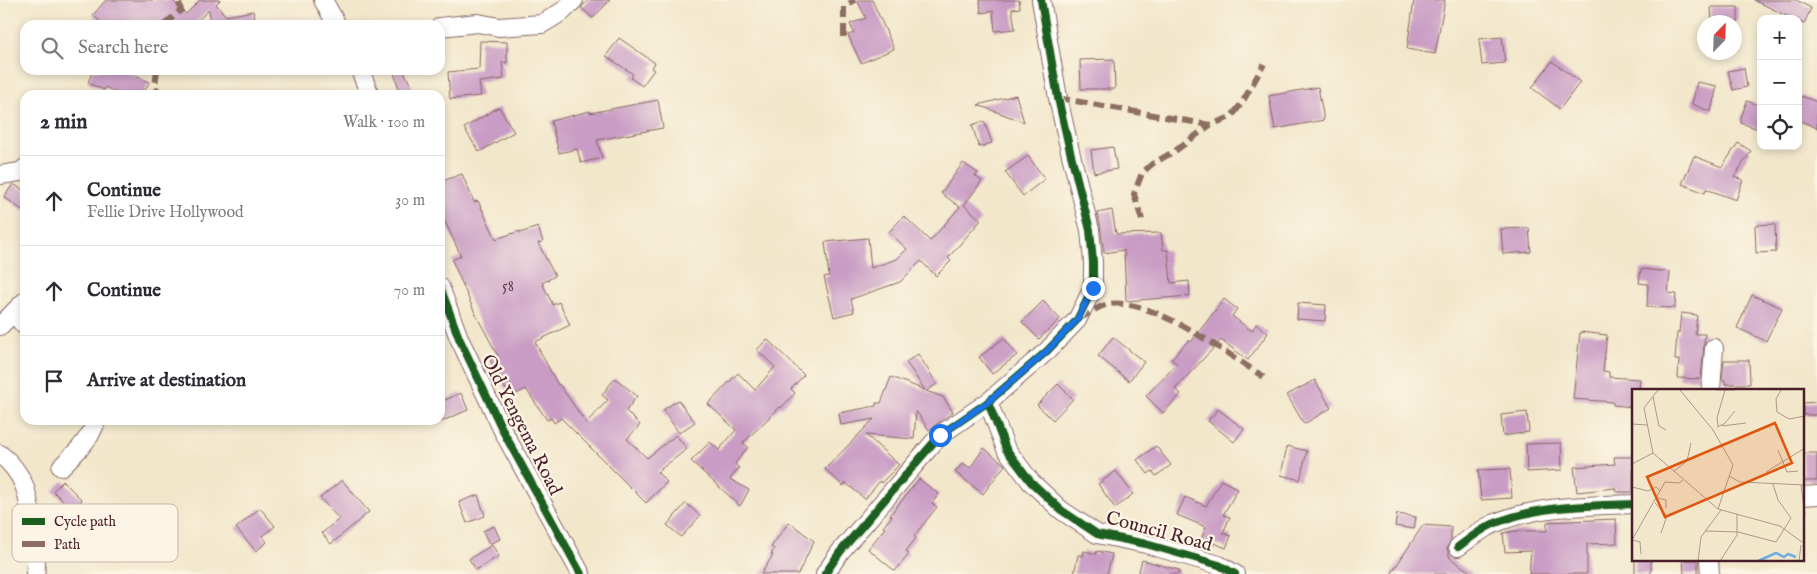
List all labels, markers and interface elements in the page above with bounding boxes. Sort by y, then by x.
north arrow [1697,15,1742,60]
map controls [1757,15,1802,150]
button: + [1757,15,1802,60]
search box [20,20,445,75]
icon: search [38,34,66,62]
text: Search here [78,36,169,60]
button: − [1757,60,1802,105]
button: locate [1757,105,1802,150]
text: 2 min [40,109,87,136]
text: Walk · 100 m [343,113,425,133]
text: Continue [87,179,161,203]
icon: ahead [40,187,68,215]
text: 30 m [395,191,425,211]
text: Fellie Drive Hollywood [87,203,244,223]
icon: ahead [40,277,68,305]
house number: 58 [502,277,514,297]
route end [1082,277,1105,300]
text: Continue [87,279,161,303]
text: 70 m [394,281,425,301]
street label: Old Yengema Road [475,351,567,500]
icon: arrive [40,367,68,395]
text: Arrive at destination [87,369,246,393]
inset map [1632,389,1804,562]
route start [929,424,952,447]
legend [12,504,178,562]
street label: Council Road [1103,506,1216,558]
text: Cycle path [54,513,116,531]
text: Path [54,536,81,554]

